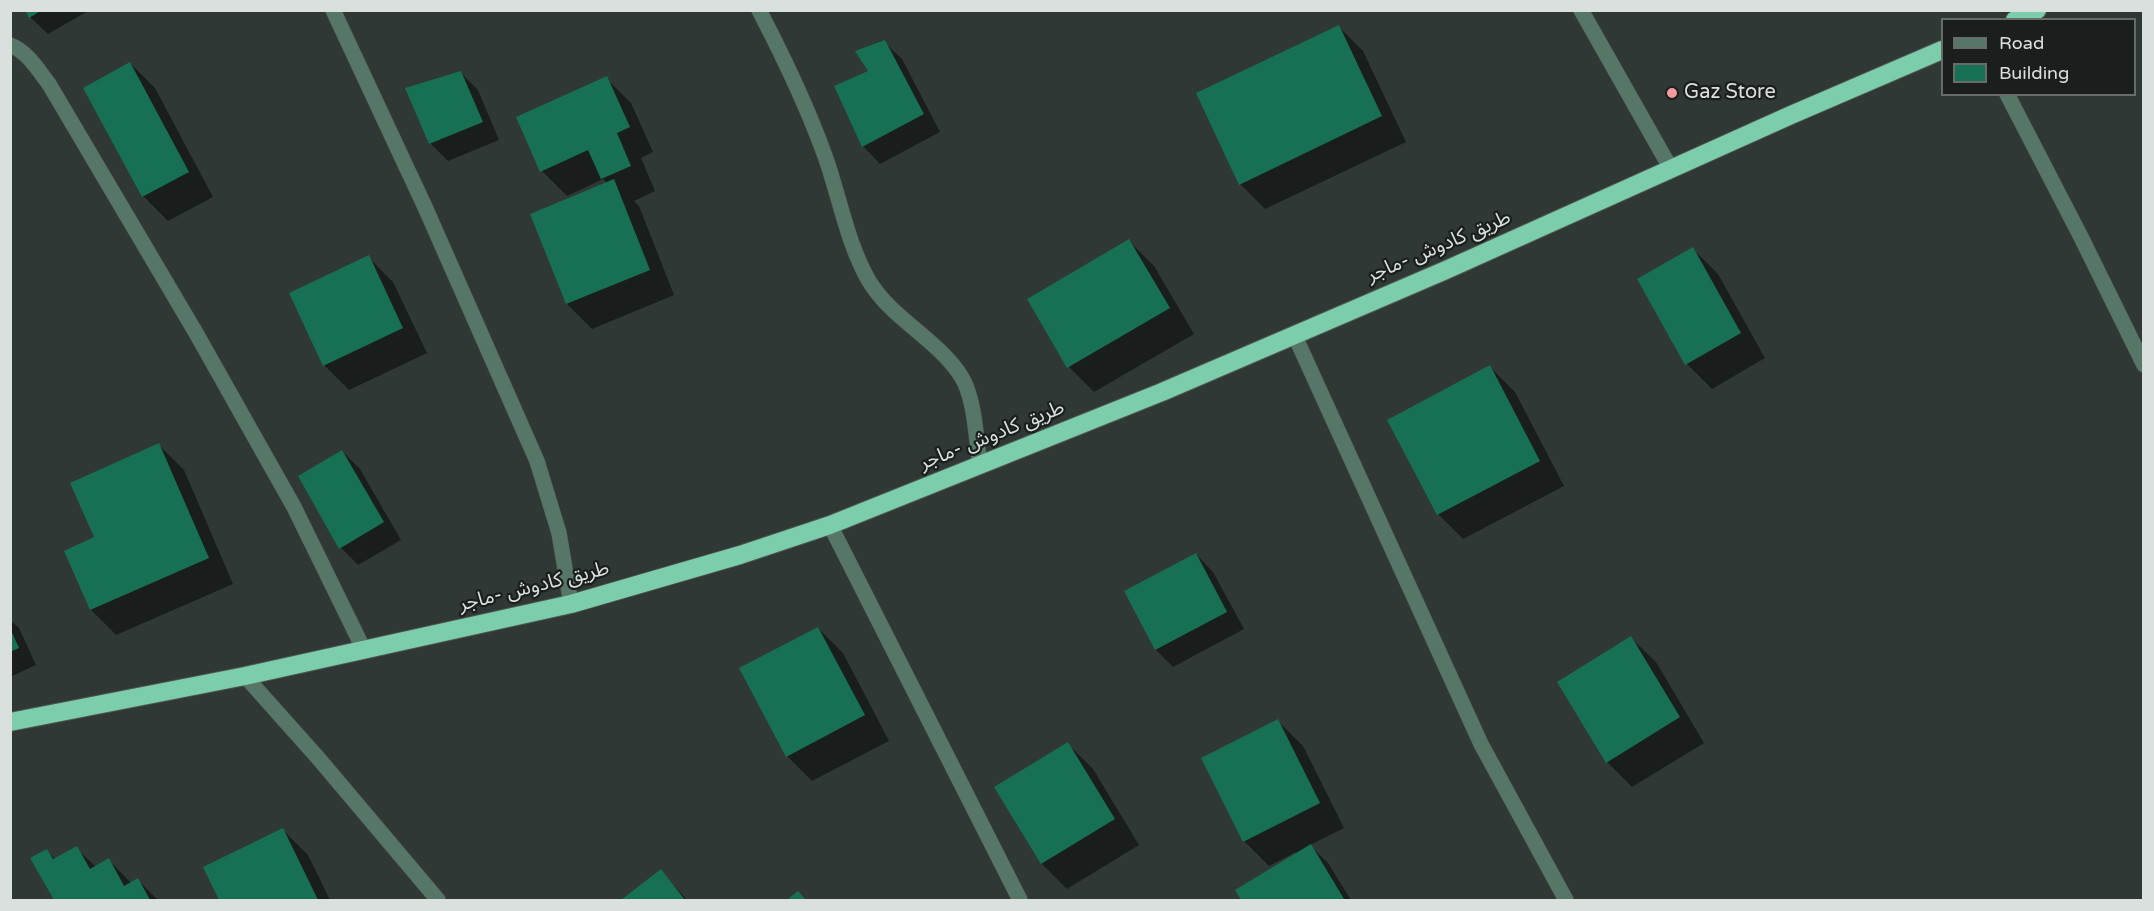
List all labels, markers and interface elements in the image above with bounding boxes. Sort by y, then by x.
legend [1941,18,2136,96]
text: Road [1999,32,2044,54]
text: Building [1999,62,2069,84]
place label: Gaz Store [1684,81,1776,105]
marker: Gaz Store [1665,86,1679,100]
street label: طريق كادوش -ماجر [1363,206,1515,288]
street label: طريق كادوش -ماجر [916,396,1068,476]
street label: طريق كادوش -ماجر [456,557,612,617]

